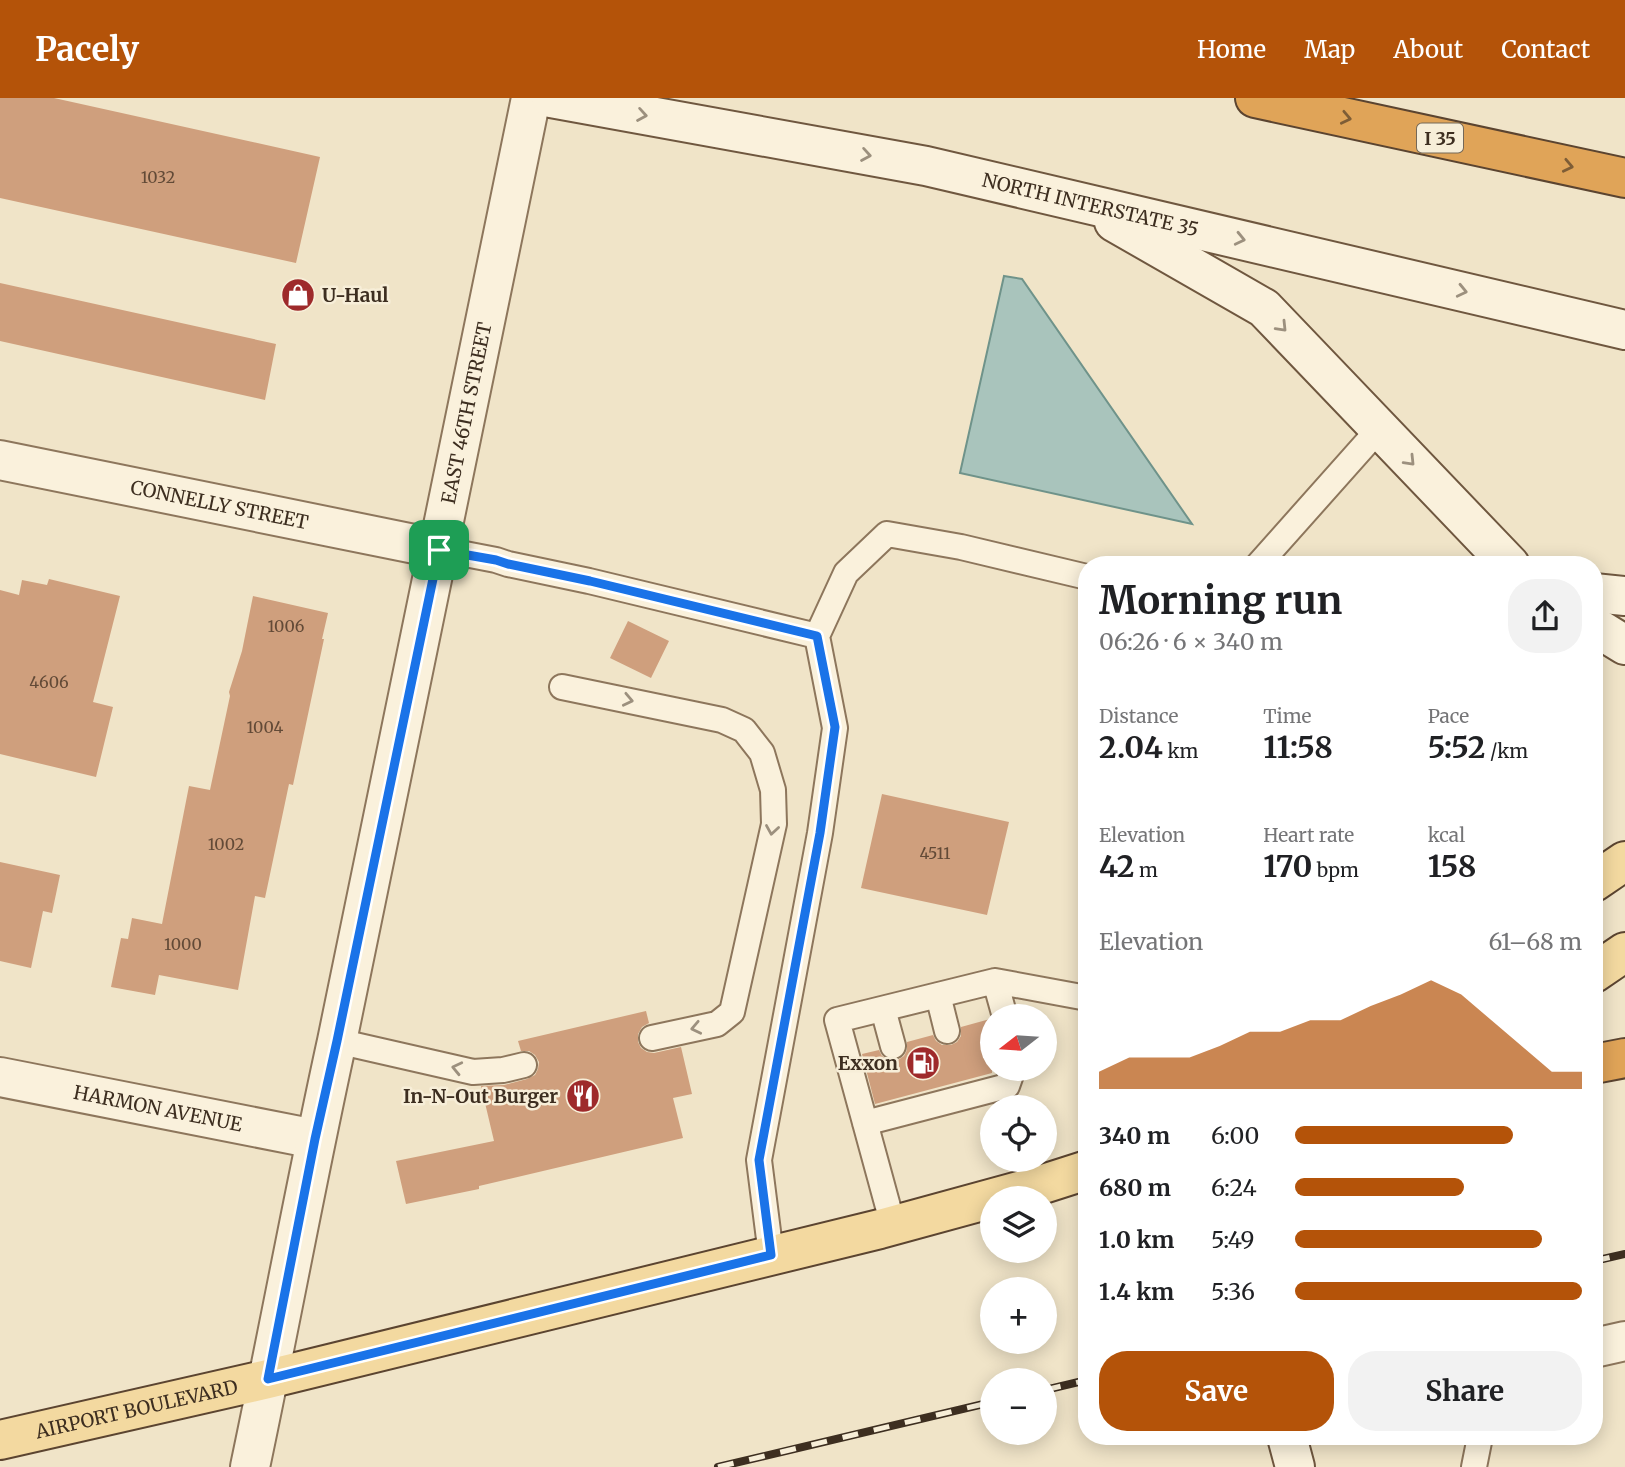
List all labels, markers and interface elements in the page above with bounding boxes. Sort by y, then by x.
text: Pacely [35,29,139,70]
text: Home [1197,34,1266,65]
text: Map [1304,34,1355,65]
text: About [1393,34,1463,65]
text: Contact [1501,34,1590,65]
one-way arrow [636,106,648,121]
one-way arrow [1340,109,1352,124]
road number: I 35 [1417,124,1463,153]
one-way arrow [860,147,872,162]
one-way arrow [1562,157,1574,172]
house number: 1032 [141,167,175,187]
street label: NORTH INTERSTATE 35 [980,168,1201,242]
one-way arrow [1234,231,1246,246]
shop icon: U-Haul [279,276,317,314]
place label: U-Haul [322,283,388,307]
one-way arrow [1456,283,1468,298]
one-way arrow [1273,319,1286,332]
street label: EAST 46TH STREET [436,320,497,506]
one-way arrow [1402,453,1415,466]
street label: CONNELLY STREET [129,475,311,534]
pin [409,520,469,580]
icon: arrive [420,531,458,569]
text: Morning run [1099,577,1342,624]
button: share [1508,579,1582,653]
house number: 1006 [268,616,305,636]
text: 06:26 · 6 × 340 m [1099,627,1283,656]
house number: 4606 [29,672,69,692]
one-way arrow [622,692,634,707]
text: Distance [1099,704,1178,728]
text: Time [1263,704,1312,728]
text: Pace [1428,704,1469,728]
house number: 1004 [247,717,284,737]
text: 2.04 [1099,728,1163,766]
text: 11:58 [1263,728,1333,766]
text: 5:52 [1428,728,1485,766]
text: km [1163,739,1198,763]
text: /km [1485,739,1528,763]
text: Elevation [1099,823,1185,847]
text: Heart rate [1263,823,1354,847]
text: kcal [1428,823,1465,847]
one-way arrow [765,824,780,836]
house number: 1002 [208,834,244,854]
house number: 4511 [920,843,951,863]
text: 42 [1099,847,1134,885]
text: 170 [1263,847,1312,885]
text: 158 [1428,847,1476,885]
text: m [1134,858,1158,882]
text: bpm [1312,858,1359,882]
text: Elevation [1099,927,1203,956]
text: 61–68 m [1488,927,1582,956]
house number: 1000 [164,934,202,954]
north arrow [980,1004,1057,1082]
map controls [980,1004,1057,1445]
one-way arrow [690,1020,702,1035]
fuel station icon: Exxon [904,1044,942,1082]
place label: Exxon [838,1051,898,1075]
one-way arrow [451,1062,463,1076]
restaurant icon: In-N-Out Burger [564,1077,602,1115]
street label: HARMON AVENUE [72,1080,244,1136]
place label: In-N-Out Burger [403,1084,558,1108]
button: locate [980,1095,1057,1172]
text: 340 m [1099,1121,1170,1150]
text: 6:00 [1211,1121,1259,1150]
text: 680 m [1099,1173,1171,1202]
text: 6:24 [1211,1173,1257,1202]
button: layers [980,1186,1057,1263]
text: 1.0 km [1099,1225,1174,1254]
text: 5:49 [1211,1225,1254,1254]
button: + [980,1277,1057,1354]
text: 1.4 km [1099,1277,1174,1306]
text: 5:36 [1211,1277,1255,1306]
button: Save [1099,1351,1334,1431]
button: Share [1348,1351,1582,1431]
button: − [980,1368,1057,1445]
street label: AIRPORT BOULEVARD [32,1374,240,1444]

